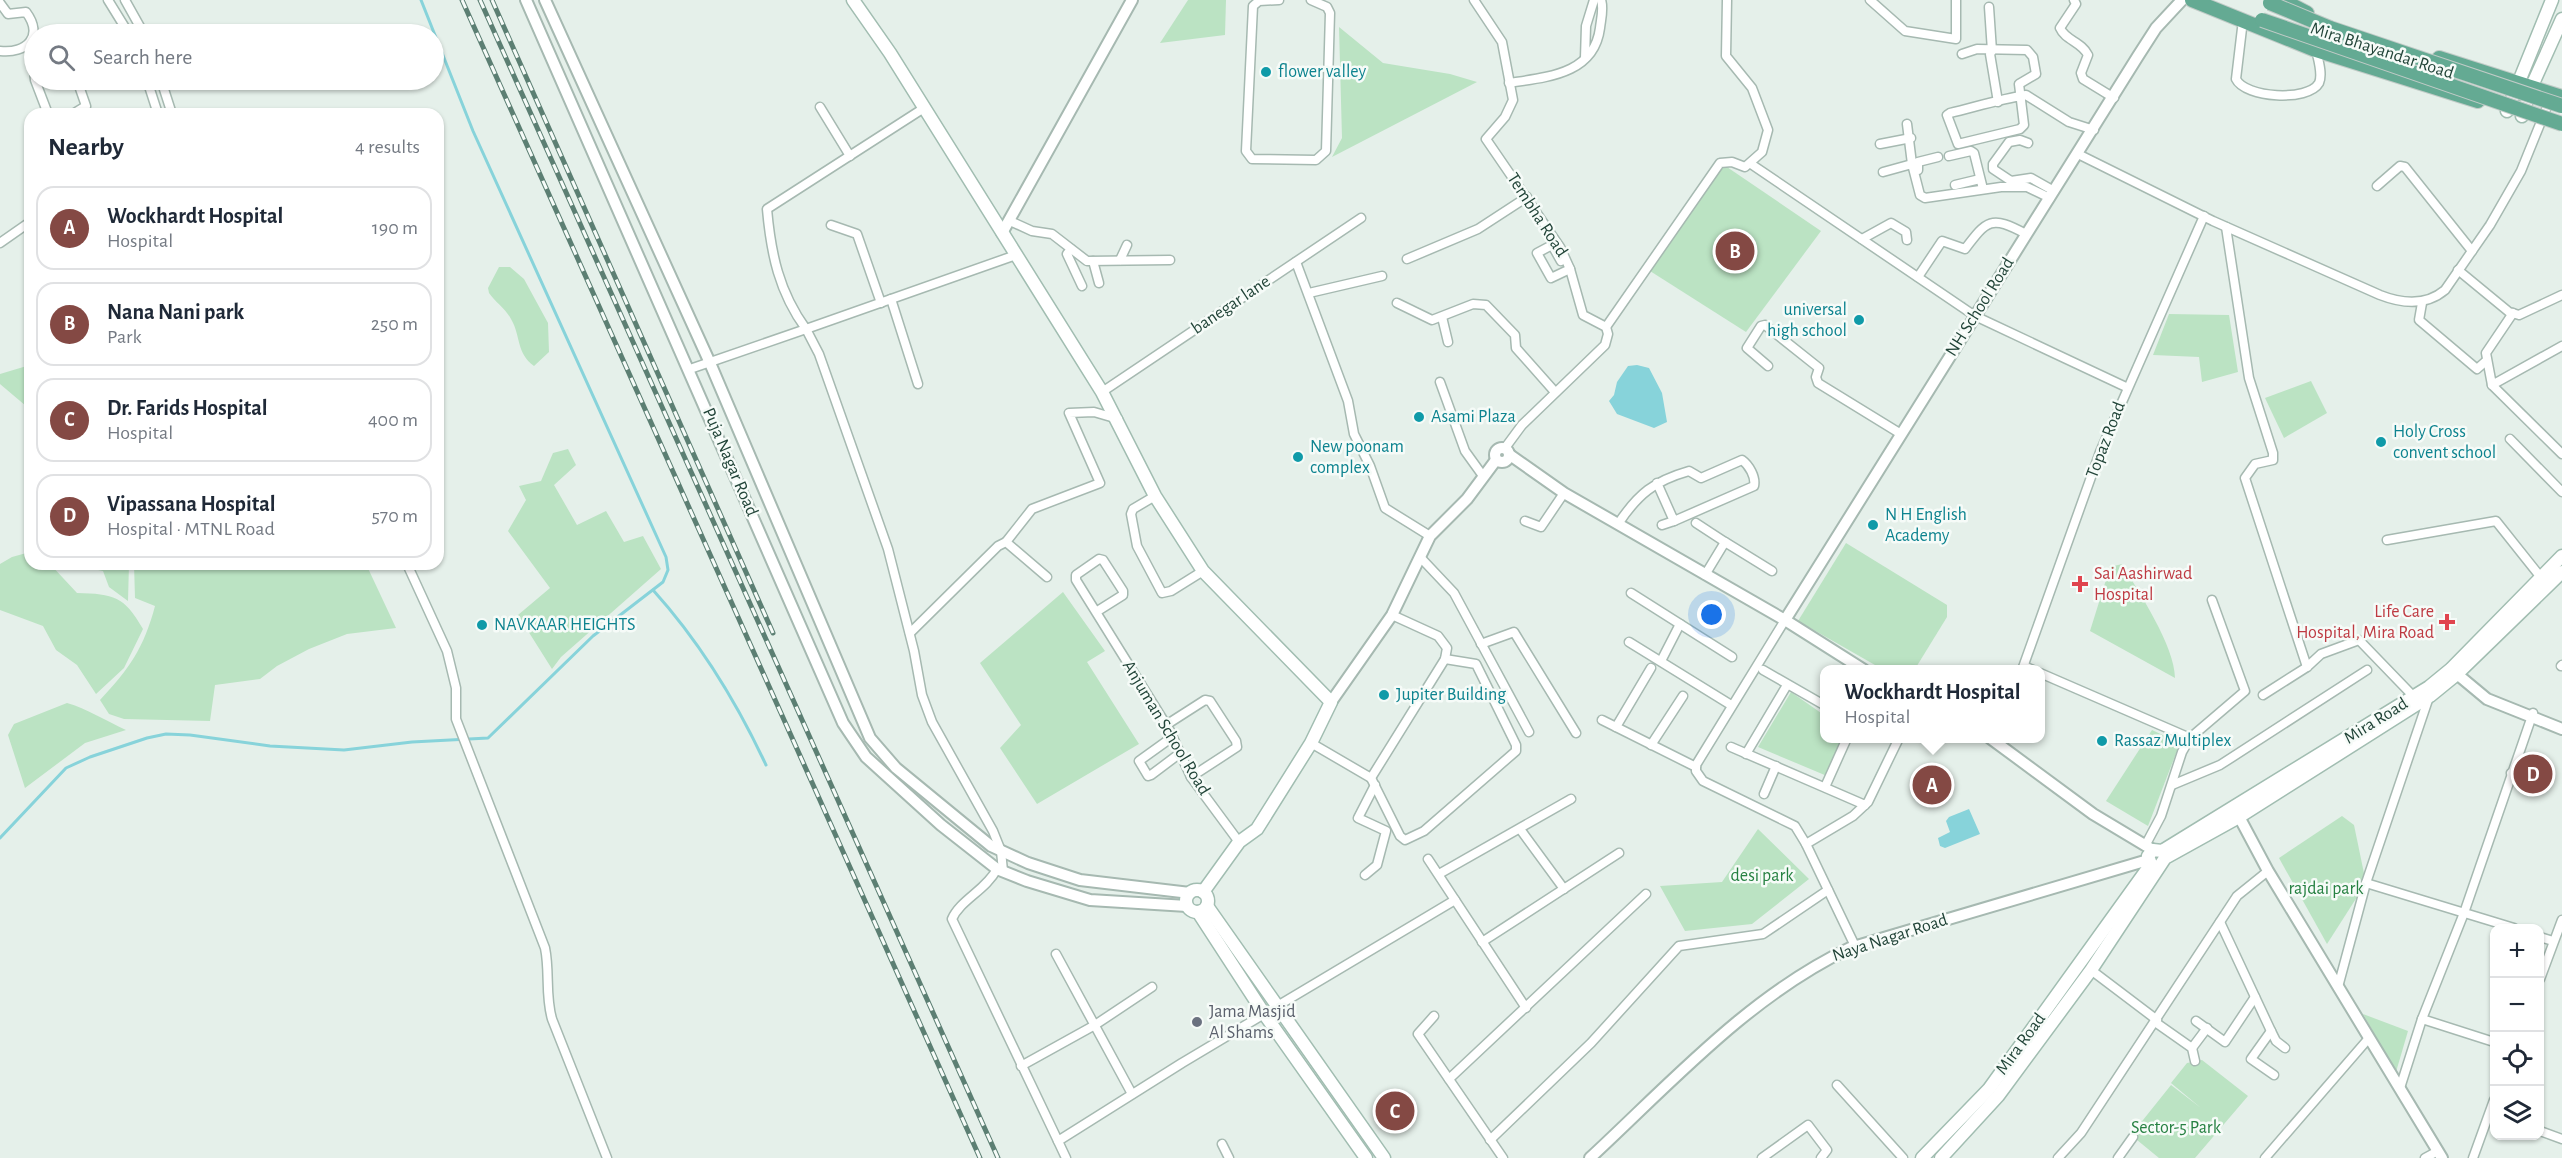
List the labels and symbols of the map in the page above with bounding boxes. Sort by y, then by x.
street label: Mira Bhayandar Road [2308,19,2456,83]
place label: flower valley [1278,63,1367,81]
marker: flower valley [1259,65,1273,79]
street label: Tembha Road [1503,170,1571,260]
pin: B [1716,228,1754,274]
street label: NH School Road [1942,254,2018,360]
street label: banegar lane [1188,272,1274,338]
place label: universal high school [1767,301,1847,340]
marker: universal high school [1852,313,1866,327]
street label: Topaz Road [2083,399,2129,481]
street label: Puja Nagar Road [699,405,761,519]
place label: Asami Plaza [1431,408,1516,426]
marker: Asami Plaza [1412,410,1426,424]
place label: Holy Cross convent school [2393,423,2496,462]
marker: Holy Cross convent school [2374,435,2388,449]
place label: New poonam complex [1310,438,1404,477]
marker: New poonam complex [1291,450,1305,464]
place label: N H English Academy [1885,506,1967,545]
marker: N H English Academy [1866,518,1880,532]
place label: Sai Aashirwad Hospital [2094,565,2192,604]
marker: Sai Aashirwad Hospital [2071,575,2089,593]
your location [1697,600,1726,629]
place label: Life Care Hospital, Mira Road [2296,603,2434,642]
marker: Life Care Hospital, Mira Road [2438,613,2456,631]
place label: NAVKAAR HEIGHTS [494,616,635,634]
marker: NAVKAAR HEIGHTS [475,618,489,632]
street label: Anjuman School Road [1119,658,1213,798]
place label: Jupiter Building [1396,686,1506,704]
marker: Jupiter Building [1377,688,1391,702]
street label: Mira Road [2341,694,2411,748]
place label: Rassaz Multiplex [2114,732,2231,750]
marker: Rassaz Multiplex [2095,734,2109,748]
pin: D [2514,752,2552,796]
pin: A [1912,762,1952,808]
park label: desi park [1731,867,1794,885]
park label: rajdai park [2288,880,2364,898]
street label: Naya Nagar Road [1830,911,1950,965]
place label: Jama Masjid Al Shams [1209,1003,1296,1042]
street label: Mira Road [1993,1010,2049,1078]
marker: Jama Masjid Al Shams [1190,1015,1204,1029]
pin: C [1376,1088,1414,1134]
park label: Sector-5 Park [2131,1119,2222,1137]

